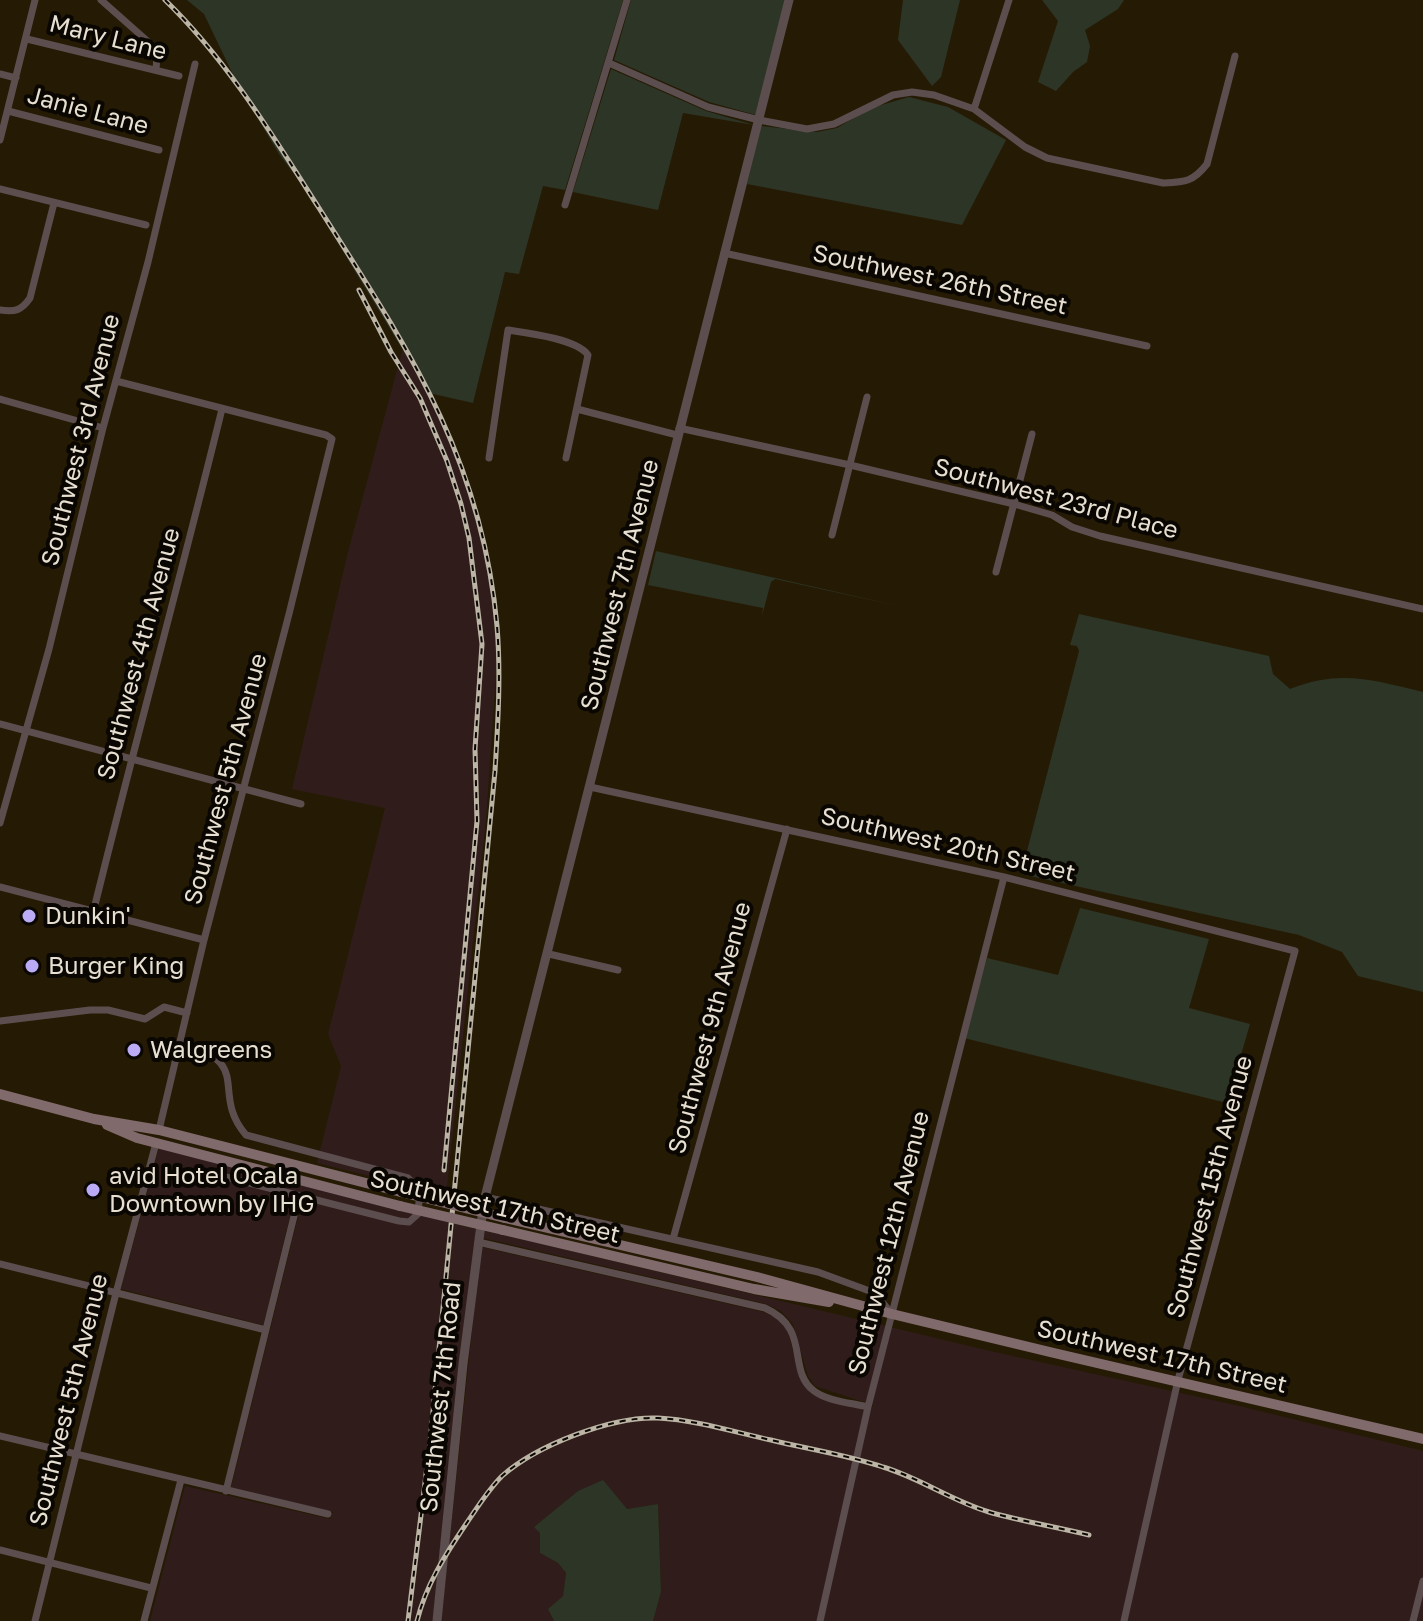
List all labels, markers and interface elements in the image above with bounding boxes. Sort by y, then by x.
street label: Mary Lane [46,10,170,66]
street label: Janie Lane [24,81,152,141]
street label: Southwest 26th Street [810,239,1070,321]
street label: Southwest 3rd Avenue [36,311,126,569]
street label: Southwest 23rd Place [931,453,1181,545]
street label: Southwest 7th Avenue [575,457,665,713]
street label: Southwest 4th Avenue [92,525,186,783]
street label: Southwest 5th Avenue [179,650,273,908]
street label: Southwest 20th Street [818,802,1078,888]
street label: Southwest 9th Avenue [663,899,757,1157]
place label: Dunkin' [45,902,131,930]
marker: Dunkin' [20,907,38,925]
place label: Burger King [48,952,184,980]
marker: Burger King [23,957,41,975]
place label: Walgreens [150,1036,272,1064]
marker: Walgreens [125,1041,143,1059]
street label: Southwest 15th Avenue [1161,1053,1259,1321]
street label: Southwest 12th Avenue [842,1108,936,1378]
place label: avid Hotel Ocala Downtown by IHG [109,1162,314,1218]
street label: Southwest 17th Street [367,1164,623,1250]
marker: avid Hotel Ocala Downtown by IHG [84,1181,102,1199]
street label: Southwest 5th Avenue [24,1271,114,1529]
street label: Southwest 7th Road [415,1280,467,1514]
street label: Southwest 17th Street [1034,1314,1290,1400]

